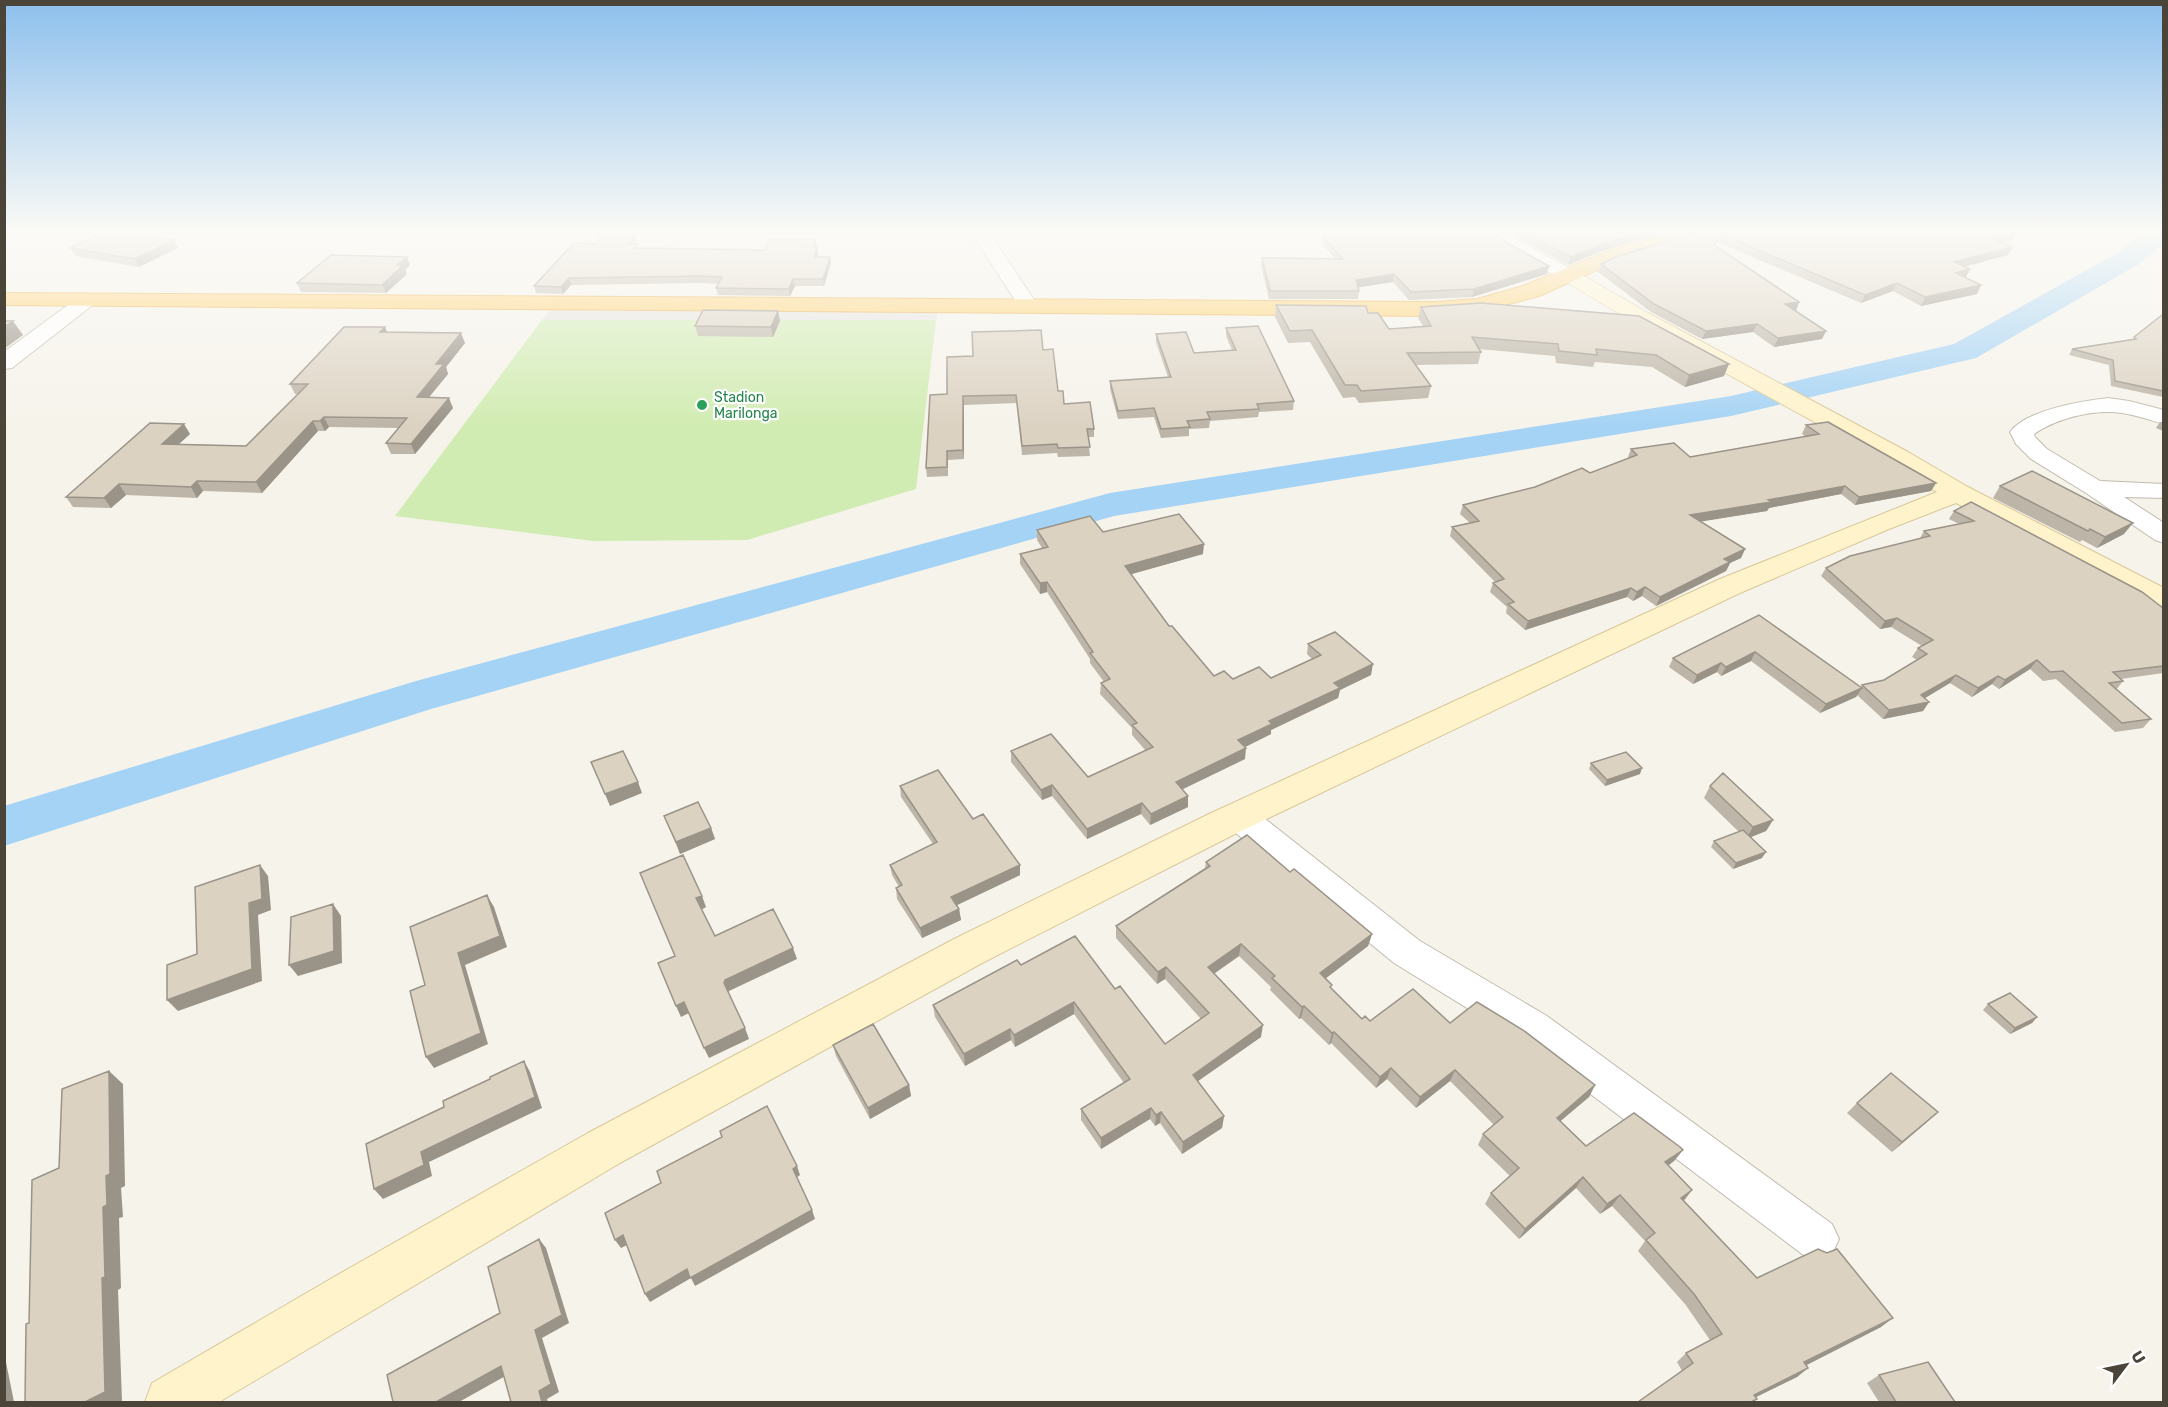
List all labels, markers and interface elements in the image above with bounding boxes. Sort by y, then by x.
place label: Stadion Marilonga [714,389,778,422]
marker: Stadion Marilonga [695,398,709,412]
north arrow [2096,1335,2156,1395]
text: U [2127,1347,2149,1367]

